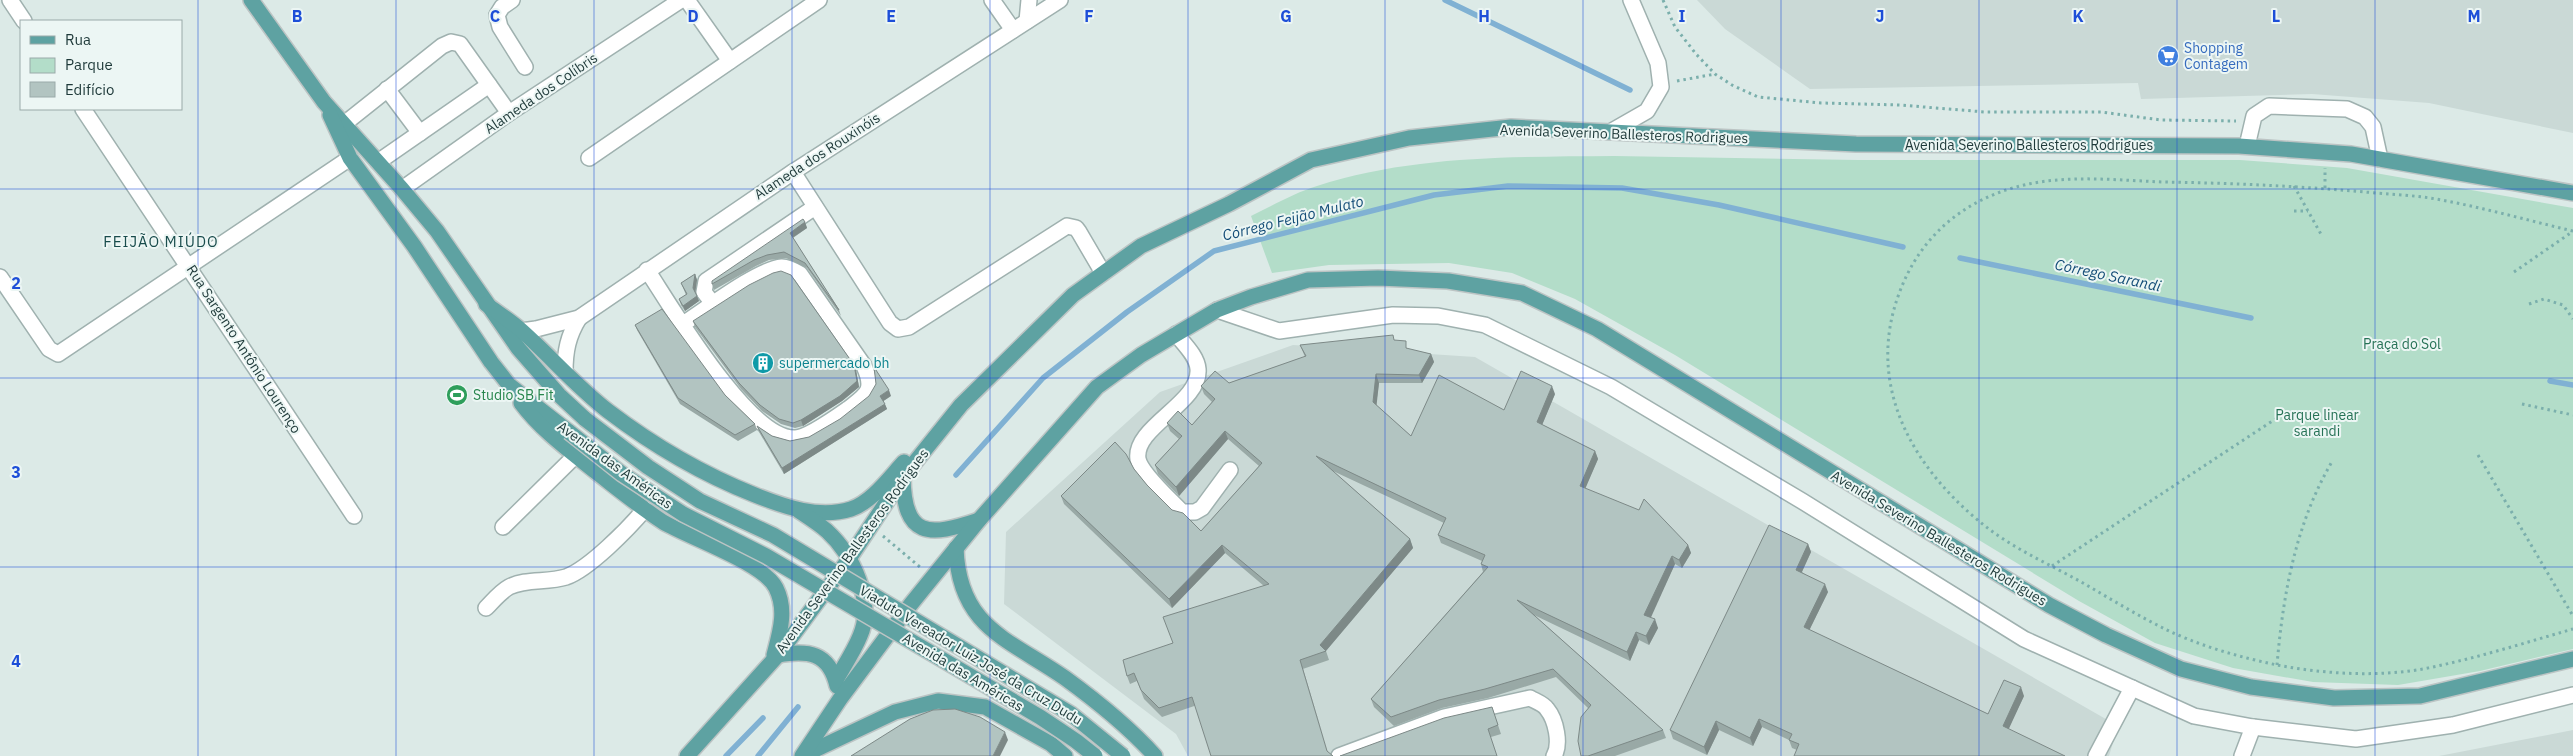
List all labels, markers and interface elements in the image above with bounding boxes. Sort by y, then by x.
text: B [292,6,303,26]
text: C [490,6,500,26]
text: D [687,6,699,26]
text: E [886,6,896,26]
text: F [1084,6,1094,26]
text: G [1280,6,1292,26]
text: H [1478,6,1490,26]
text: I [1679,6,1686,26]
text: J [1876,6,1884,26]
text: K [2072,6,2084,26]
text: L [2272,6,2280,26]
text: M [2467,6,2481,26]
legend [20,20,182,110]
text: Rua [65,30,91,49]
place label: Shopping Contagem [2184,39,2248,73]
supermarket icon: Shopping Contagem [2156,44,2180,68]
street label: Alameda dos Colíbris [481,48,601,138]
text: Parque [65,55,113,74]
text: Edifício [65,80,114,99]
street label: Alameda dos Rouxinóis [751,108,883,203]
street label: Avenida Severino Ballesteros Rodrigues [1499,121,1749,147]
street label: Avenida Severino Ballesteros Rodrigues [1905,136,2154,154]
water label: Córrego Feijão Mulato [1220,191,1366,245]
district label: FEIJÃO MIÚDO [103,232,219,251]
water label: Córrego Sarandi [2053,254,2163,296]
street label: Rua Sargento Antônio Lourenço [183,261,305,437]
text: 2 [11,273,21,293]
park label: Praça do Sol [2363,335,2441,353]
building icon: supermercado bh [751,351,775,375]
place label: supermercado bh [779,354,890,372]
sports icon: Studio SB Fit [445,383,469,407]
place label: Studio SB Fit [473,386,554,404]
park label: Parque linear sarandi [2275,406,2359,440]
street label: Avenida das Américas [554,417,676,513]
street label: Avenida Severino Ballesteros Rodrigues [772,445,932,657]
text: 3 [11,462,21,482]
street label: Avenida Severino Ballesteros Rodrigues [1828,466,2050,610]
street label: Viaduto Vereador Luiz José da Cruz Dudu [856,581,1086,729]
street label: Avenida das Américas [899,629,1027,715]
text: 4 [11,651,21,671]

